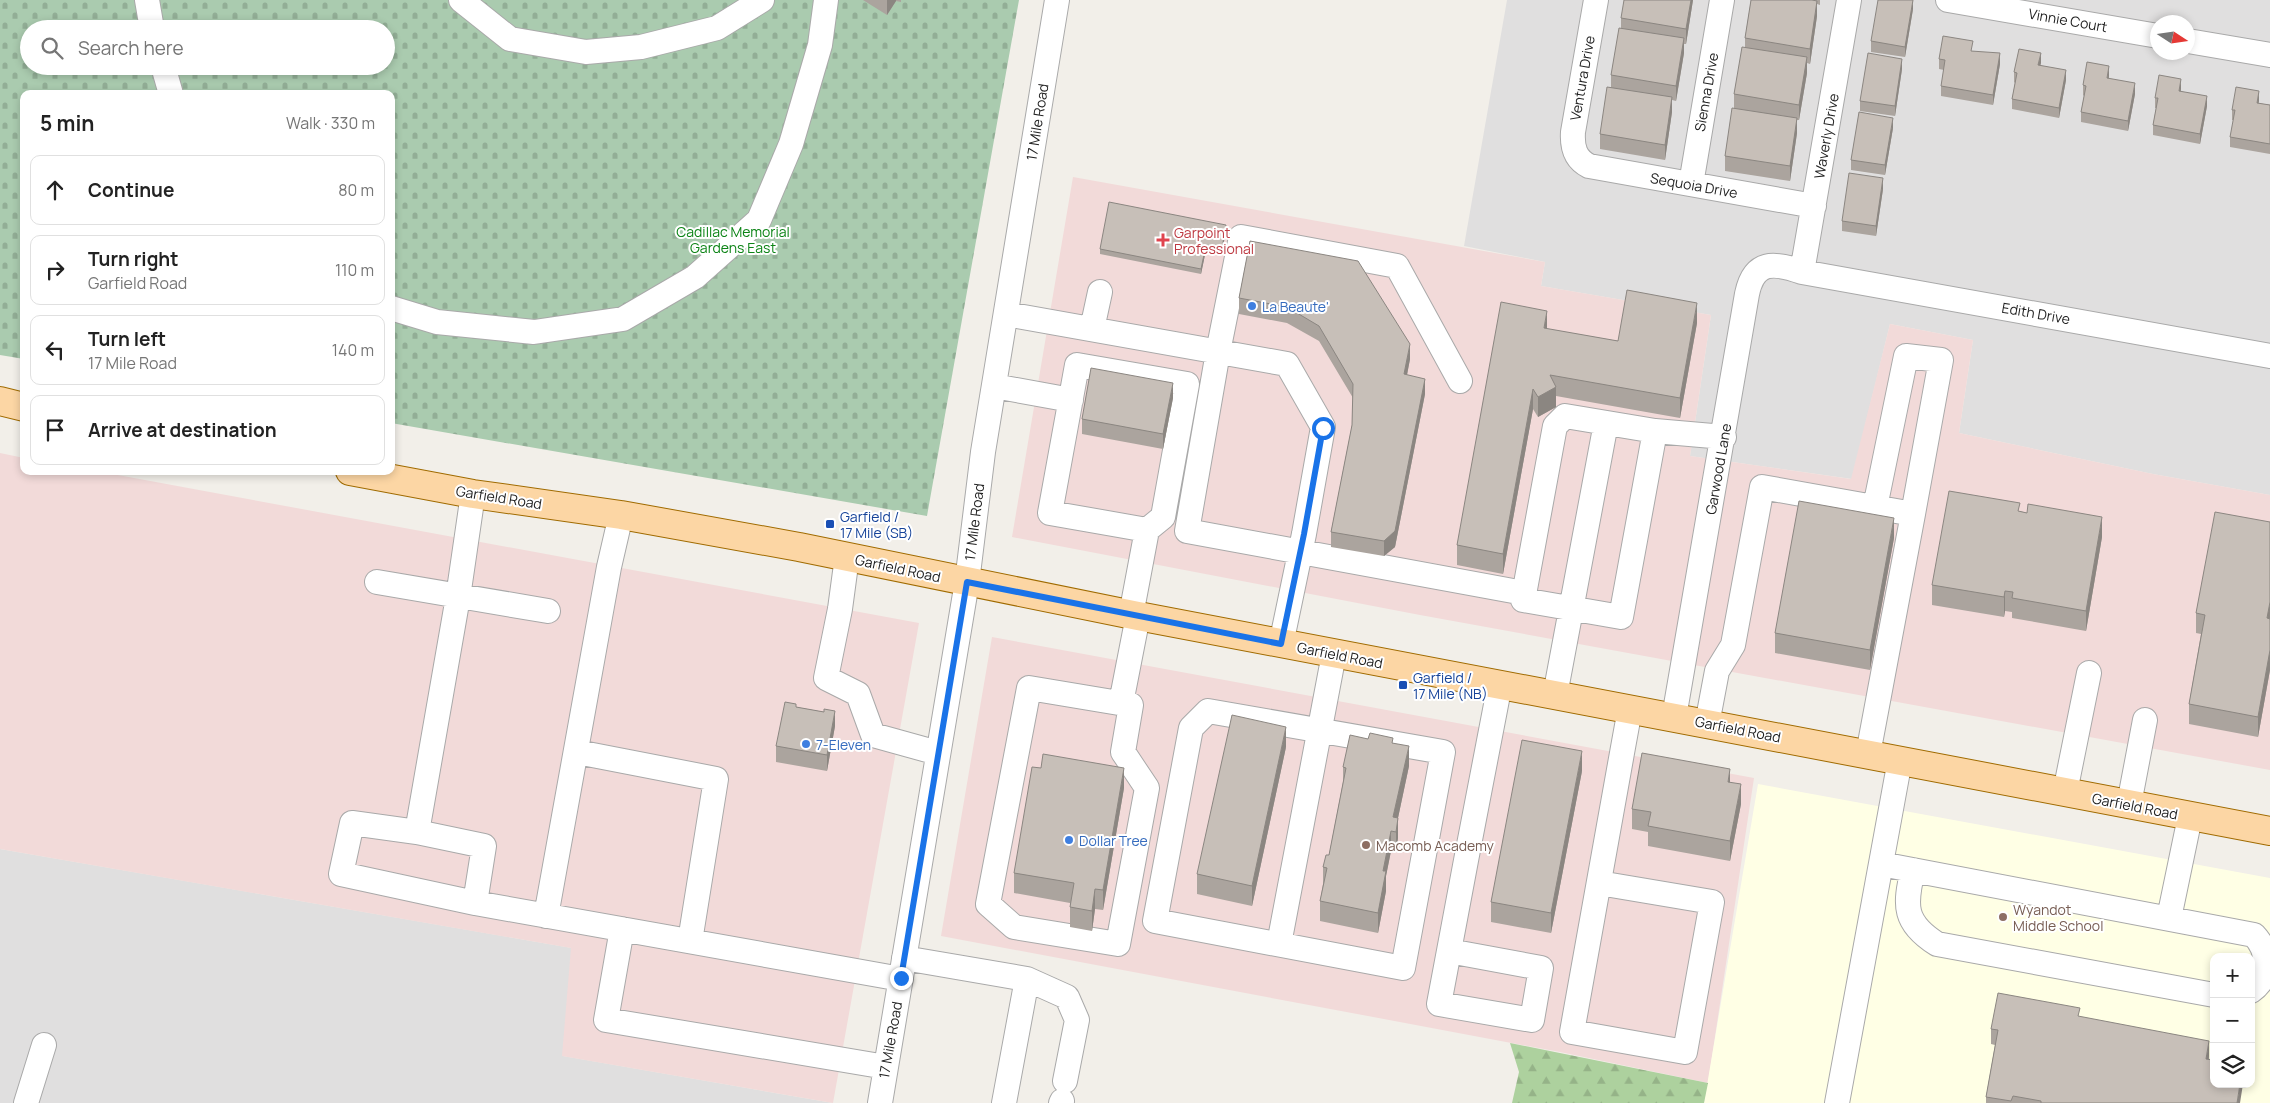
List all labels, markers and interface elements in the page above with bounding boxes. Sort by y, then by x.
street label: Vinnie Court [2027,4,2109,36]
north arrow [2150,15,2195,60]
search box [20,20,395,75]
icon: search [38,34,66,62]
street label: Ventura Drive [1565,34,1599,122]
text: Search here [78,35,184,61]
street label: Sienna Drive [1690,51,1722,133]
street label: 17 Mile Road [1022,82,1052,162]
street label: Waverly Drive [1809,92,1843,180]
text: 5 min [40,109,94,137]
text: Walk · 330 m [286,112,375,134]
street label: Sequoia Drive [1649,168,1739,202]
icon: ahead [41,176,69,204]
text: Continue [88,177,174,203]
text: 80 m [338,179,374,201]
park label: Cadillac Memorial Gardens East [676,222,790,257]
place label: Garpoint Professional [1174,223,1254,258]
marker: Garpoint Professional [1156,233,1170,247]
text: Turn right [88,246,178,272]
icon: right [41,256,69,284]
text: 110 m [335,259,374,281]
text: Garfield Road [88,272,187,294]
place label: La Beaute' [1262,297,1329,316]
street label: Edith Drive [2000,298,2072,328]
marker: La Beaute' [1246,300,1258,312]
text: Turn left [88,326,166,352]
icon: left [41,336,69,364]
text: 140 m [332,339,374,361]
text: 17 Mile Road [88,352,177,374]
icon: arrive [41,416,69,444]
text: Arrive at destination [88,417,277,443]
route start [1312,417,1335,440]
street label: Garwood Lane [1701,422,1735,516]
street label: Garfield Road [455,481,543,513]
street label: 17 Mile Road [960,482,988,562]
place label: Garfield / 17 Mile (SB) [840,507,913,542]
marker: Garfield / 17 Mile (SB) [824,518,836,530]
street label: Garfield Road [854,550,942,586]
street label: Garfield Road [1296,637,1384,673]
place label: Garfield / 17 Mile (NB) [1413,668,1488,703]
marker: Garfield / 17 Mile (NB) [1397,679,1409,691]
street label: Garfield Road [1694,711,1782,747]
place label: 7-Eleven [816,735,871,754]
marker: 7-Eleven [800,738,812,750]
street label: Garfield Road [2091,788,2179,824]
place label: Dollar Tree [1079,831,1148,850]
marker: Dollar Tree [1063,834,1075,846]
place label: Macomb Academy [1376,836,1495,855]
marker: Macomb Academy [1360,839,1372,851]
place label: Wyandot Middle School [2013,900,2103,935]
marker: Wyandot Middle School [1997,911,2009,923]
map controls [2210,953,2255,1088]
button: + [2210,953,2255,998]
route end [890,967,913,990]
button: − [2210,998,2255,1043]
street label: 17 Mile Road [874,1000,906,1080]
button: layers [2210,1043,2255,1088]

